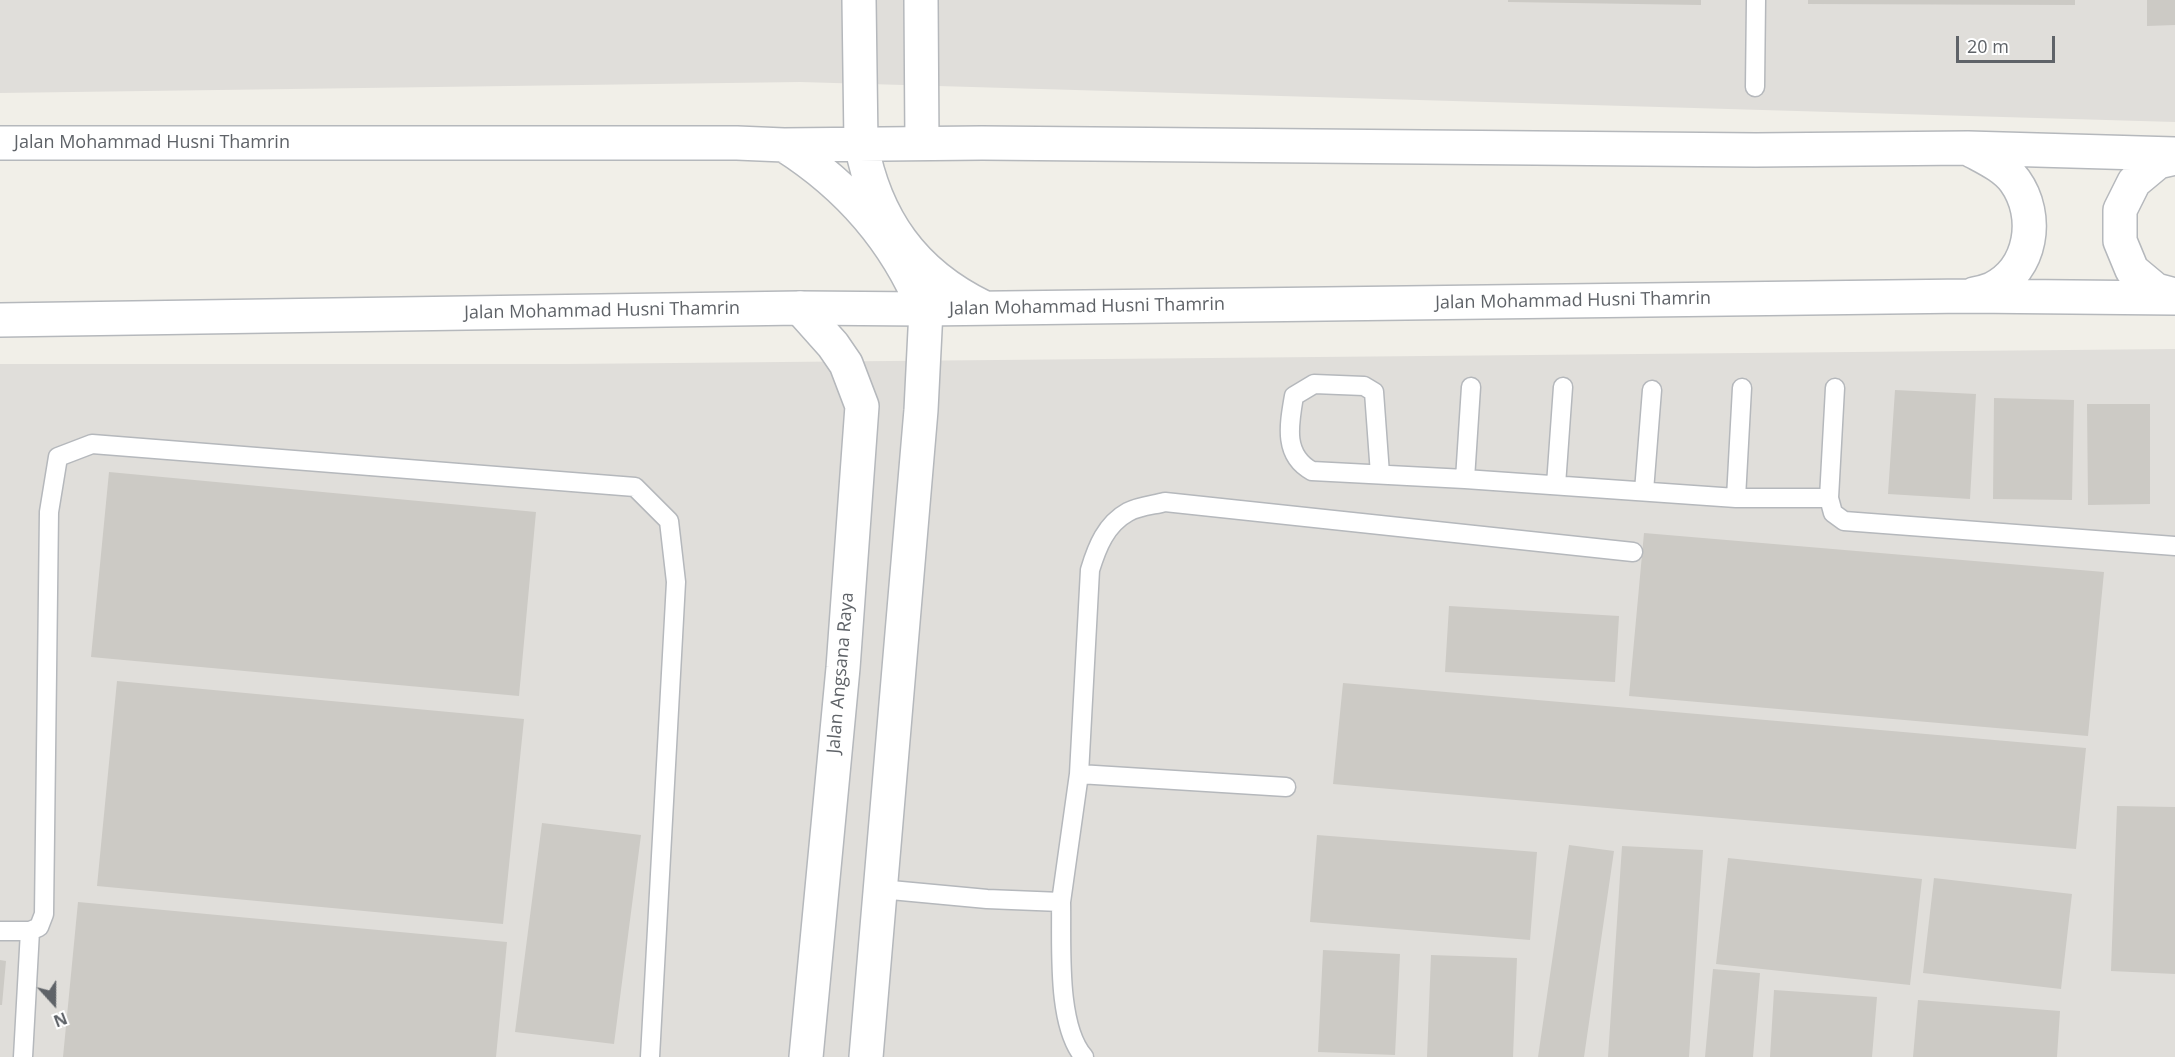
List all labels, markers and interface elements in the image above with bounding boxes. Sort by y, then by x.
scale bar [1959,24,2058,62]
text: 20 m [1967,34,2009,58]
street label: Jalan Mohammad Husni Thamrin [14,132,290,154]
street label: Jalan Mohammad Husni Thamrin [1435,288,1711,314]
street label: Jalan Mohammad Husni Thamrin [949,294,1225,320]
street label: Jalan Mohammad Husni Thamrin [464,298,740,324]
street label: Jalan Angsana Raya [823,592,859,754]
north arrow [24,973,84,1033]
text: N [50,1007,70,1032]

